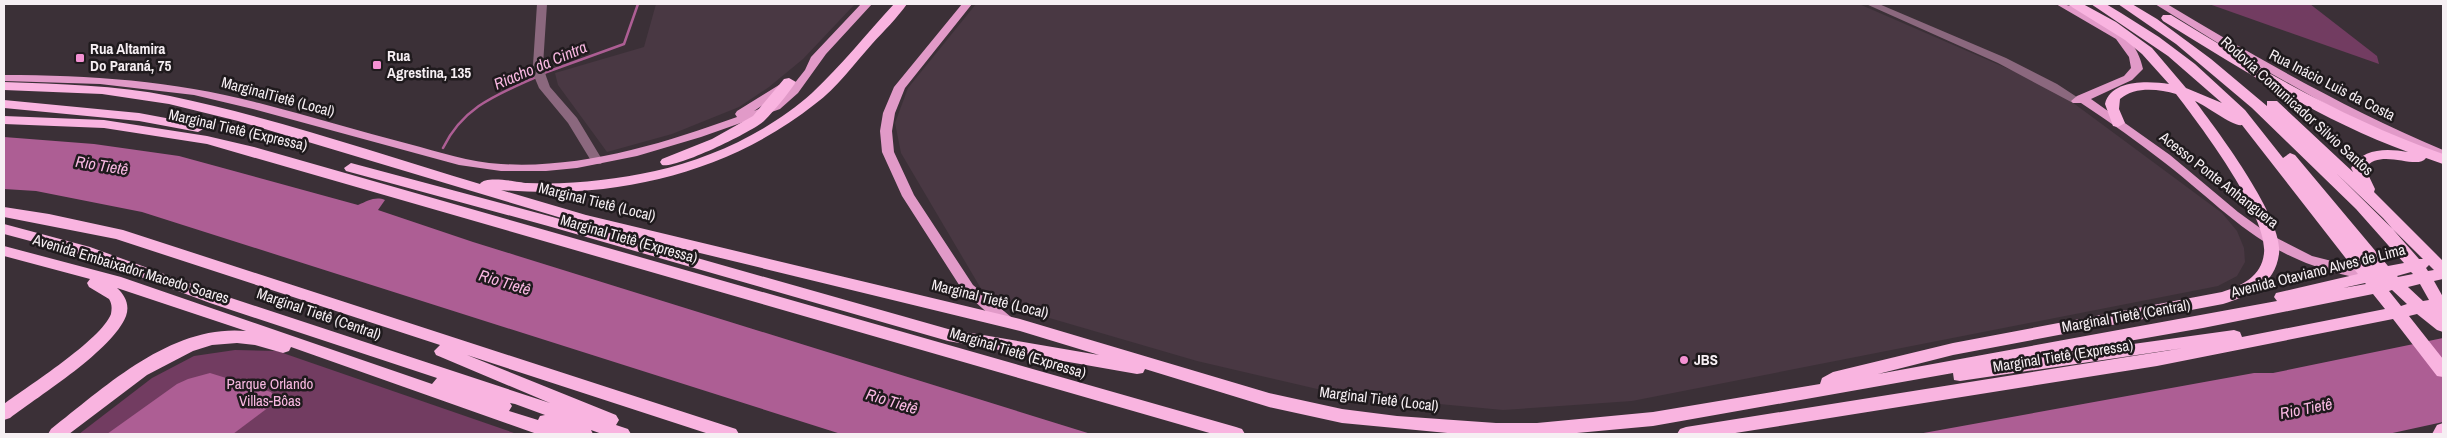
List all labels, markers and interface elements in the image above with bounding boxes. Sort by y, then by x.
street label: Rodovia Comunicador Silvio Santos [2216,31,2378,180]
water label: Riacho da Cintra [490,35,590,95]
place label: Rua Altamira Do Paraná, 75 [90,38,172,76]
street label: Rua Inácio Luis da Costa [2266,44,2399,125]
place label: Rua Agrestina, 135 [387,45,471,83]
marker: Rua Altamira Do Paraná, 75 [74,52,86,64]
marker: Rua Agrestina, 135 [371,59,383,71]
street label: MarginalTietê (Local) [219,71,337,122]
street label: Marginal Tietê (Expressa) [167,103,310,156]
street label: Acesso Ponte Anhanguera [2155,126,2283,233]
water label: Rio Tietê [74,150,130,180]
street label: Marginal Tietê (Local) [536,177,658,226]
street label: Marginal Tietê (Expressa) [558,209,700,268]
street label: Avenida Embaixador Macedo Soares [29,228,232,308]
street label: Avenida Otaviano Alves de Lima [2228,239,2407,303]
water label: Rio Tietê [476,264,534,300]
street label: Marginal Tietê (Local) [929,274,1051,323]
street label: Marginal Tietê (Central) [254,282,384,345]
street label: Marginal Tietê (Central) [2060,294,2192,337]
street label: Marginal Tietê (Expressa) [947,322,1089,383]
street label: Marginal Tietê (Expressa) [1991,334,2135,377]
place label: JBS [1694,349,1718,370]
marker: JBS [1678,354,1690,366]
park label: Parque Orlando Villas-Bôas [227,373,314,411]
street label: Marginal Tietê (Local) [1318,381,1440,416]
water label: Rio Tietê [863,383,921,419]
water label: Rio Tietê [2278,392,2334,424]

